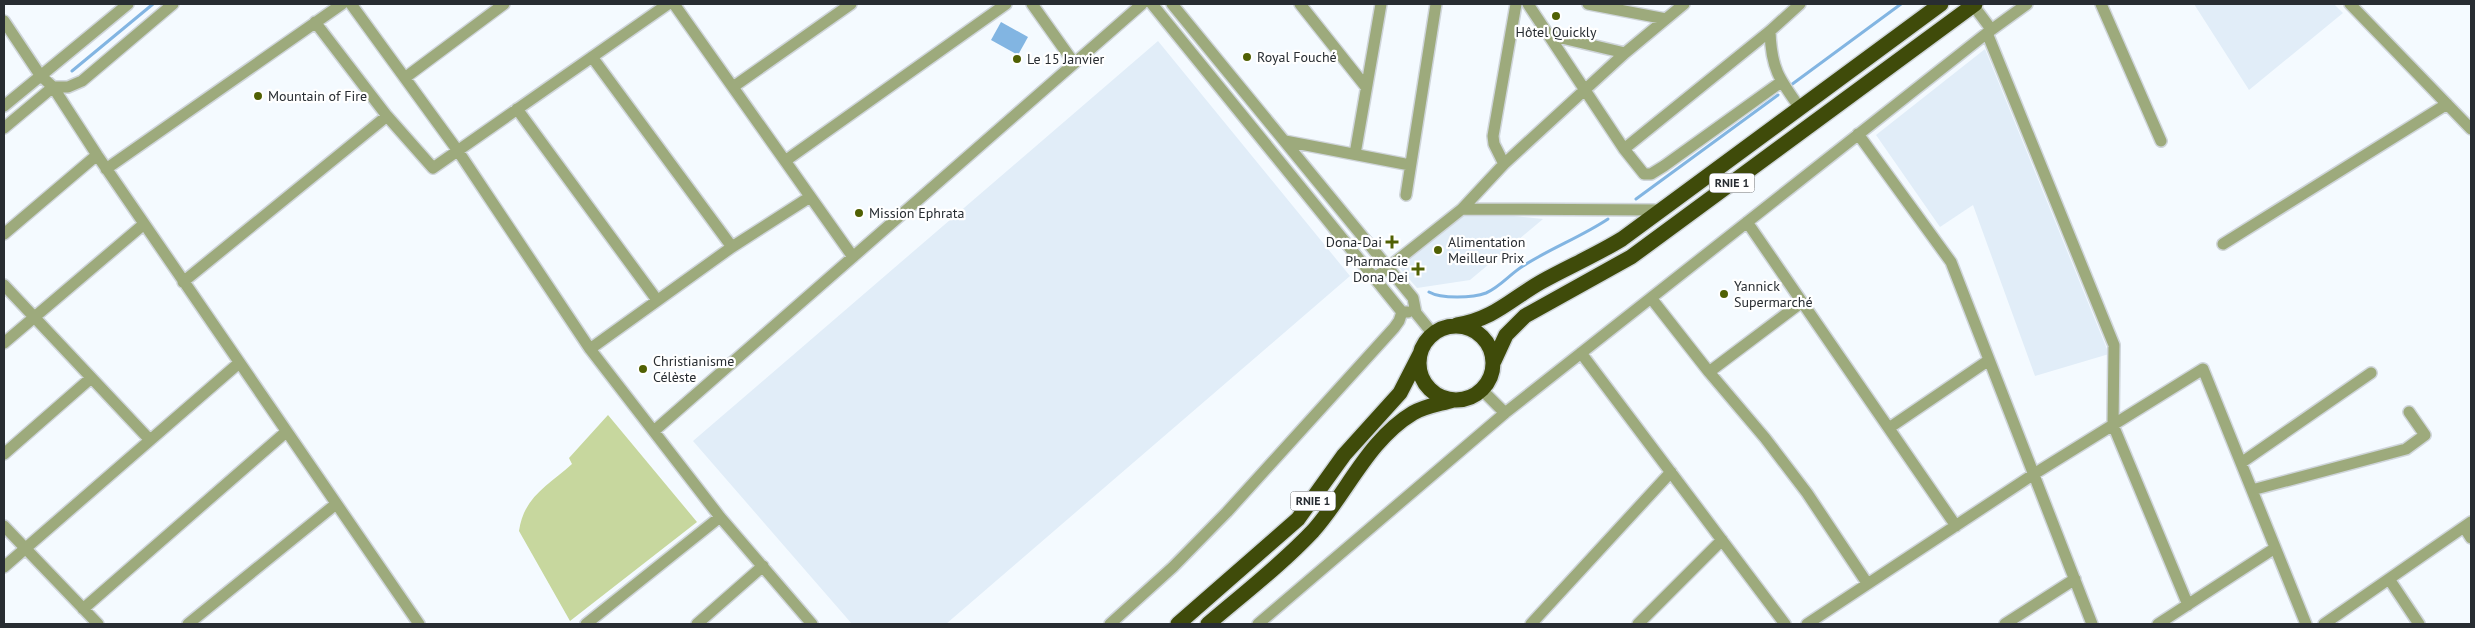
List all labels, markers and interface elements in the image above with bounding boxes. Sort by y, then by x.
marker: Hôtel Quickly [1550,10,1562,22]
place label: Hôtel Quickly [1516,23,1597,41]
place label: Royal Fouché [1257,48,1337,66]
place label: Le 15 Janvier [1027,50,1105,68]
marker: Royal Fouché [1241,51,1253,63]
marker: Le 15 Janvier [1011,53,1023,65]
place label: Mountain of Fire [268,87,367,105]
marker: Mountain of Fire [252,90,264,102]
road number: RNIE 1 [1710,174,1754,192]
place label: Mission Ephrata [869,204,964,222]
marker: Mission Ephrata [853,207,865,219]
place label: Dona-Dai [1326,233,1382,251]
place label: Alimentation Meilleur Prix [1448,233,1526,267]
marker: Dona-Dai [1386,236,1398,248]
marker: Alimentation Meilleur Prix [1432,244,1444,256]
place label: Pharmacie Dona Dei [1345,252,1408,286]
marker: Pharmacie Dona Dei [1412,263,1424,275]
place label: Yannick Supermarché [1734,277,1813,311]
marker: Yannick Supermarché [1718,288,1730,300]
place label: Christianisme Célèste [653,352,734,386]
marker: Christianisme Célèste [637,363,649,375]
road number: RNIE 1 [1290,492,1336,511]

